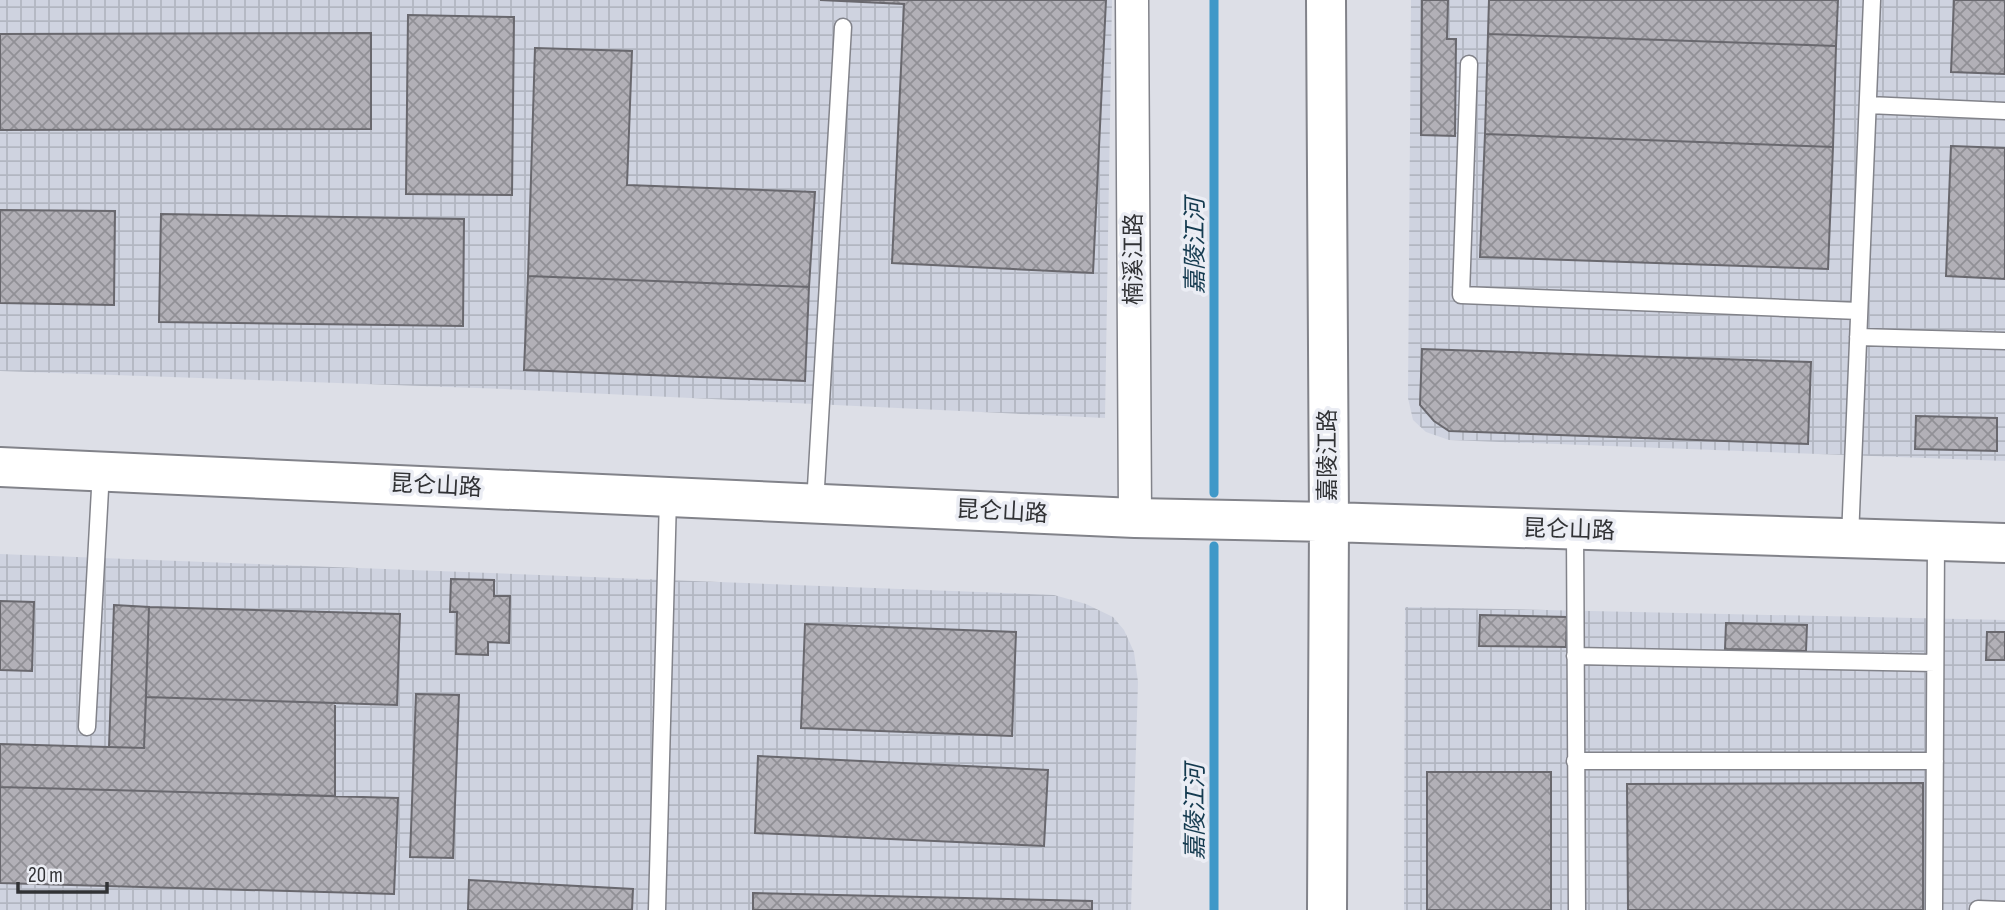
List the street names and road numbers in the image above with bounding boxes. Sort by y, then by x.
street label: 楠溪江路 [1120,213,1148,305]
street label: 嘉陵江路 [1314,409,1342,501]
street label: 昆仑山路 [389,470,483,502]
street label: 昆仑山路 [955,496,1049,528]
street label: 昆仑山路 [1523,514,1615,546]

